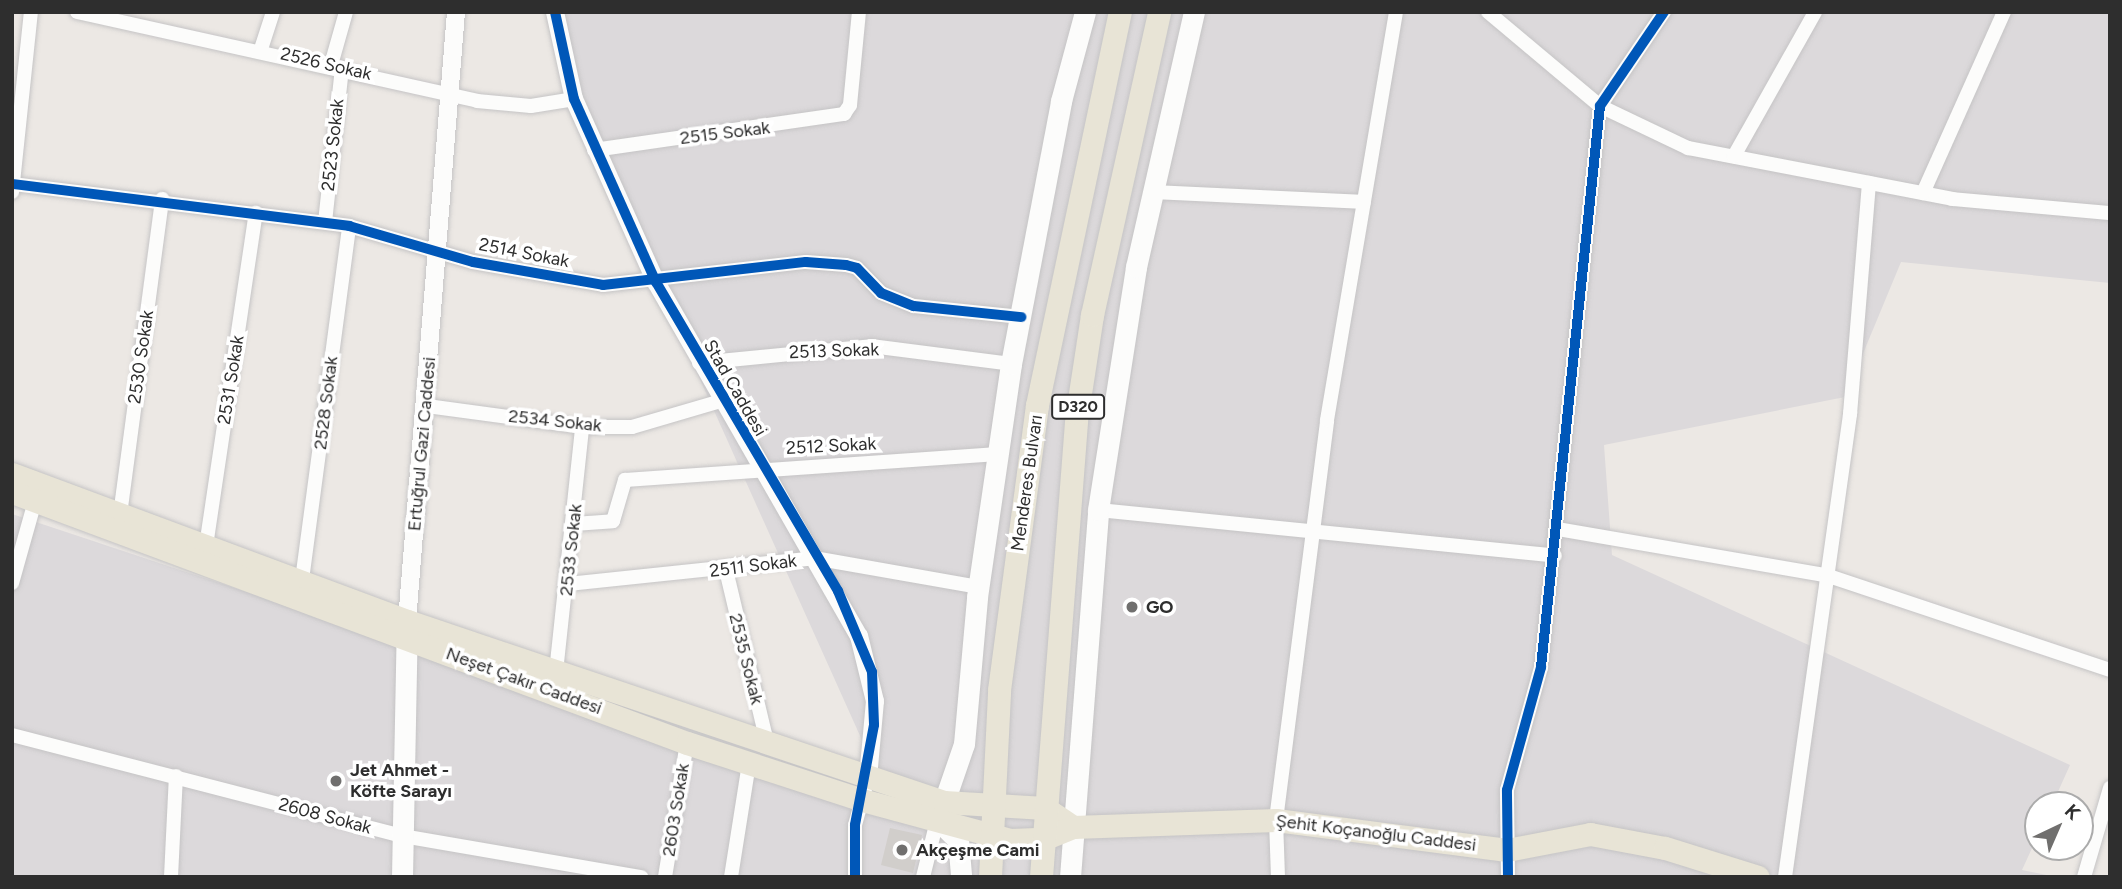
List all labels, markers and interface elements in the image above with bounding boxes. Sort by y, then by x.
street label: 2526 Sokak [278,43,374,85]
street label: 2523 Sokak [317,98,349,192]
street label: 2515 Sokak [679,117,771,149]
street label: 2514 Sokak [477,234,571,272]
street label: 2530 Sokak [124,309,158,405]
street label: 2531 Sokak [213,334,249,426]
street label: Stad Caddesi [699,336,771,440]
street label: 2513 Sokak [789,339,879,363]
street label: 2528 Sokak [310,355,342,451]
street label: Ertuğrul Gazi Caddesi [404,356,440,532]
road number: D320 [1050,394,1106,420]
street label: 2534 Sokak [507,405,603,437]
street label: Menderes Bulvarı [1007,413,1047,553]
street label: 2512 Sokak [785,433,877,459]
street label: 2533 Sokak [555,503,587,597]
street label: 2511 Sokak [708,550,798,582]
place label: GO [1146,596,1174,618]
marker: GO [1124,599,1140,615]
street label: 2535 Sokak [724,611,768,707]
street label: Neşet Çakır Caddesi [443,643,605,719]
place label: Jet Ahmet - Köfte Sarayı [350,760,452,802]
street label: 2603 Sokak [658,762,694,858]
marker: Jet Ahmet - Köfte Sarayı [328,773,344,789]
north arrow [2024,791,2094,861]
street label: 2608 Sokak [276,793,374,839]
text: K [2060,799,2085,825]
street label: Şehit Koçanoğlu Caddesi [1275,810,1477,856]
place label: Akçeşme Cami [916,839,1040,861]
marker: Akçeşme Cami [894,842,910,858]

